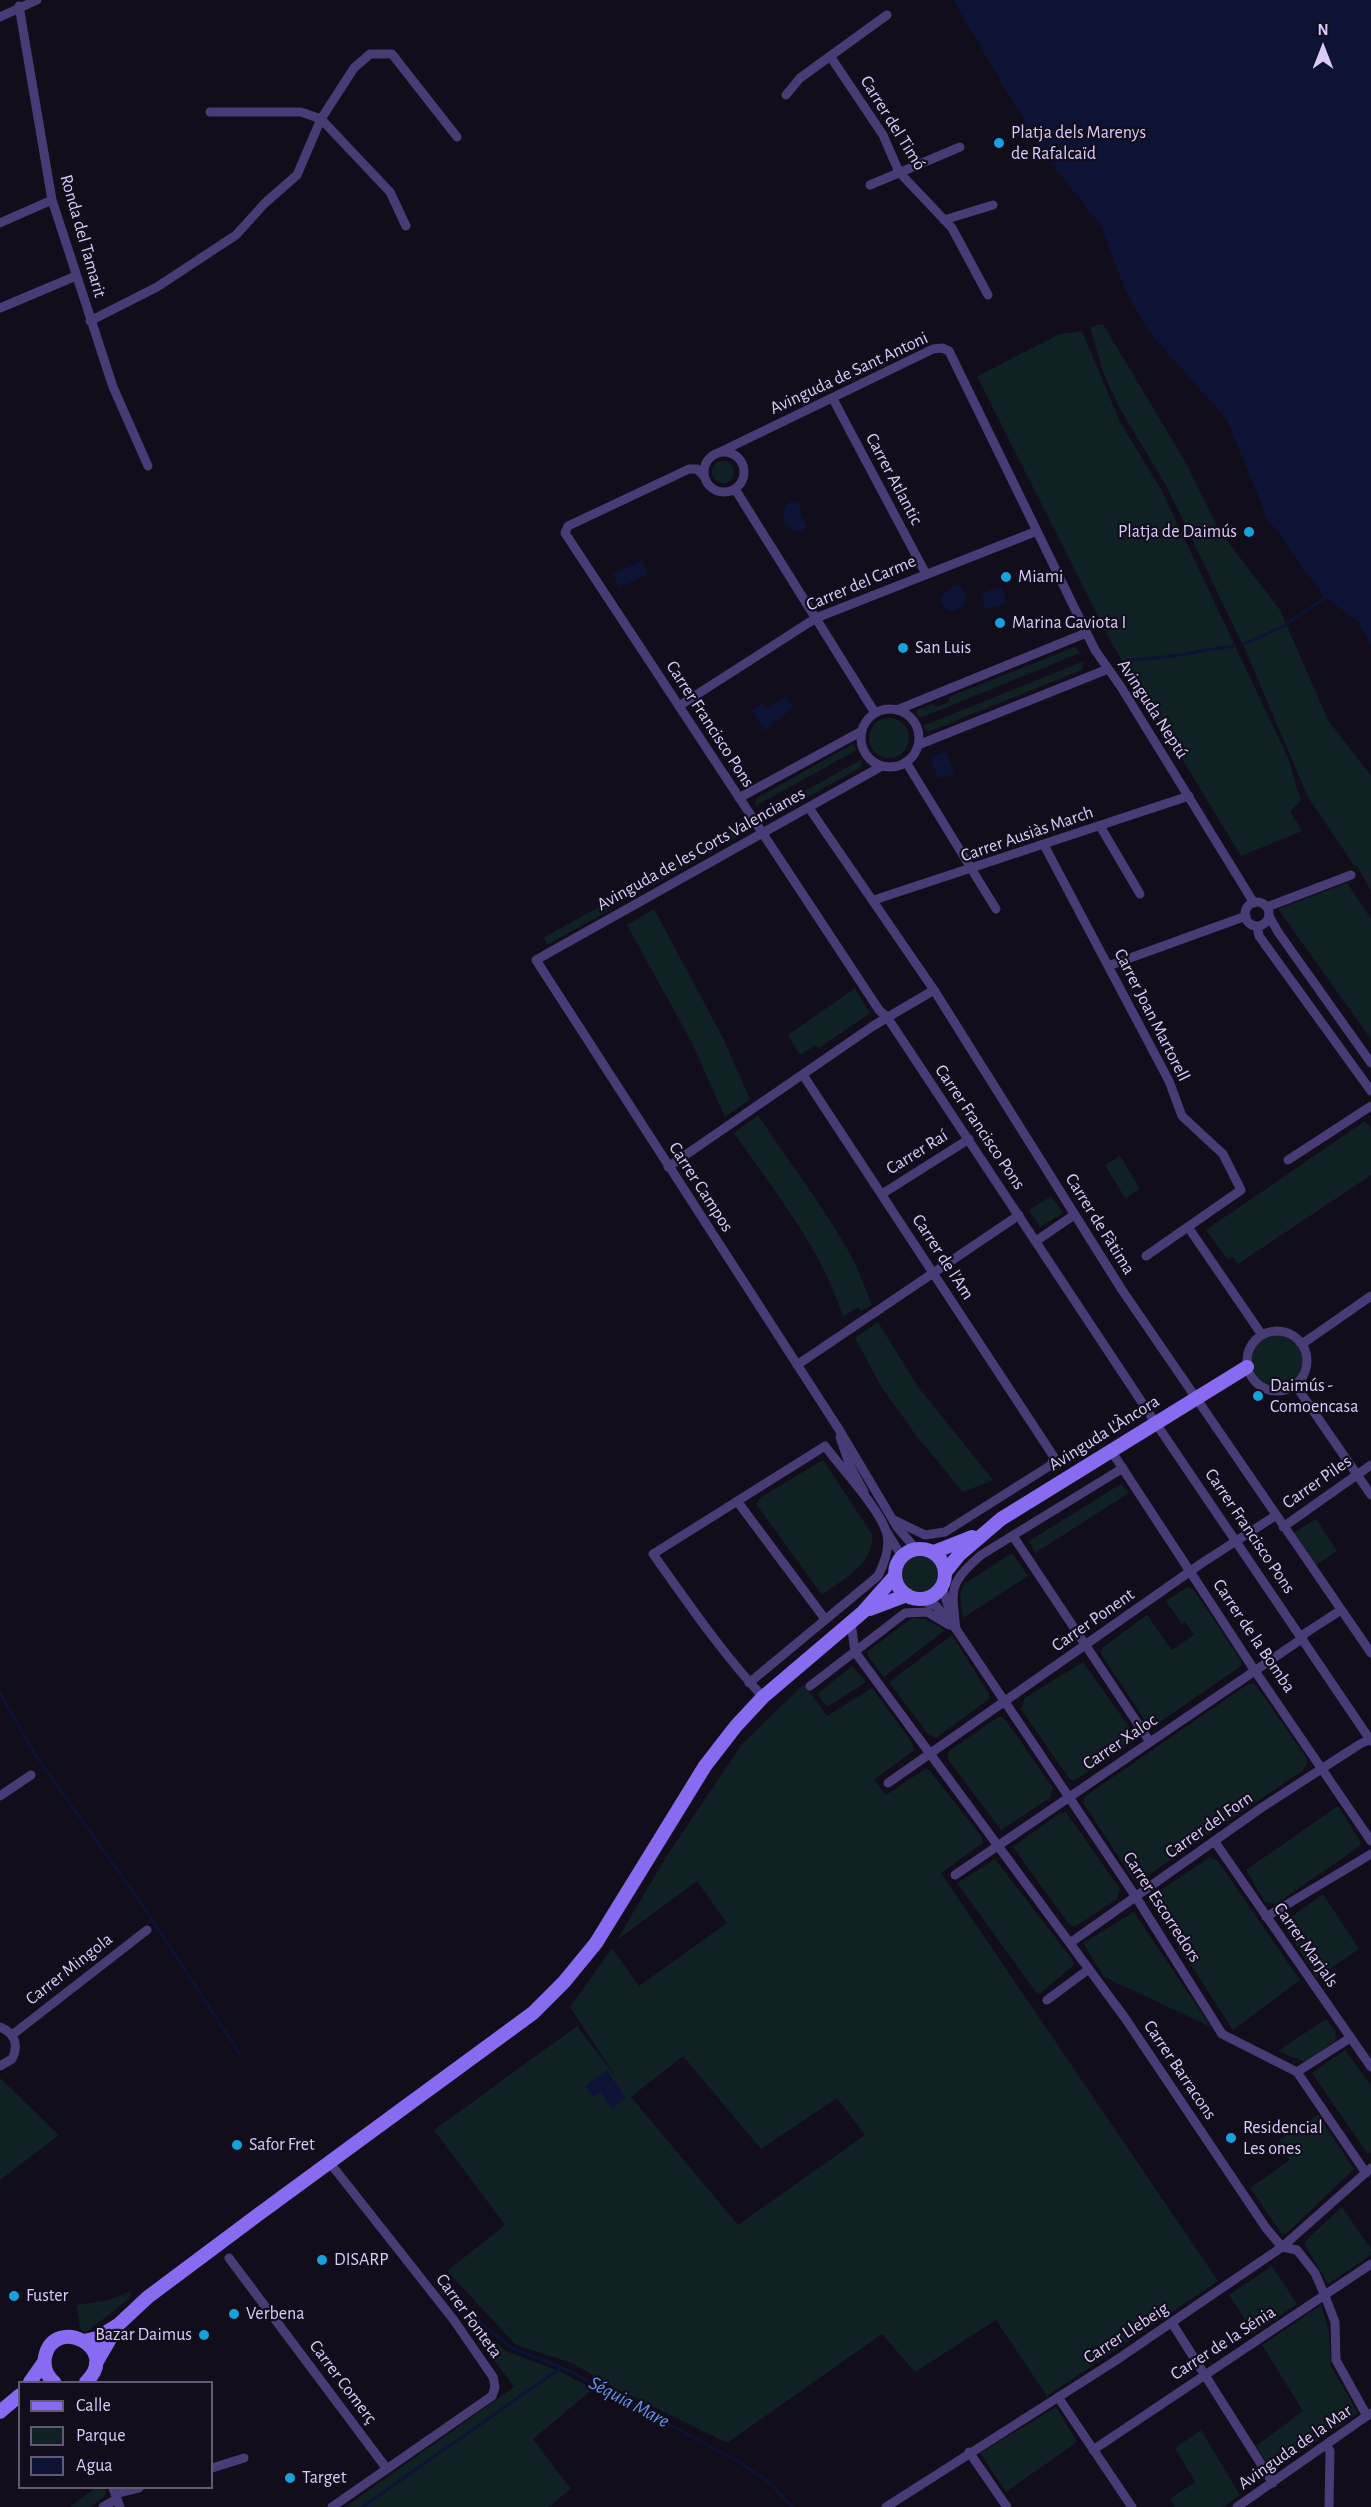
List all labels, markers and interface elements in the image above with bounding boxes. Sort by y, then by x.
north arrow [1293,18,1353,78]
text: N [1317,22,1329,38]
street label: Carrer del Timó [855,72,931,174]
place label: Platja dels Marenys de Rafalcaïd [1011,122,1146,164]
marker: Platja dels Marenys de Rafalcaïd [992,136,1006,150]
street label: Ronda del Tamarit [55,172,111,300]
street label: Avinguda de Sant Antoni [766,327,932,419]
street label: Carrer Atlantic [861,429,927,529]
place label: Platja de Daimús [1118,521,1237,543]
marker: Platja de Daimús [1242,525,1256,539]
street label: Carrer del Carme [803,550,919,616]
place label: Miami [1018,566,1063,588]
marker: Miami [999,570,1013,584]
place label: Marina Gaviota I [1012,612,1126,634]
marker: Marina Gaviota I [993,616,1007,630]
place label: San Luis [915,637,971,659]
marker: San Luis [896,641,910,655]
street label: Avinguda Neptú [1113,655,1193,763]
street label: Carrer Francisco Pons [661,657,759,791]
street label: Avinguda de les Corts Valencianes [593,783,809,915]
street label: Carrer Ausiàs March [958,801,1096,867]
street label: Carrer Joan Martorell [1109,945,1195,1085]
street label: Carrer Francisco Pons [930,1060,1030,1194]
street label: Carrer Raí [882,1125,952,1179]
street label: Carrer Campos [664,1138,738,1236]
street label: Carrer de Fàtima [1060,1169,1140,1279]
street label: Carrer de l'Am [907,1210,979,1304]
place label: Daimús - Comoencasa [1270,1375,1359,1418]
marker: Daimús - Comoencasa [1251,1389,1265,1403]
street label: Avinguda L'Àncora [1045,1390,1163,1476]
street label: Carrer Piles [1278,1450,1356,1514]
street label: Carrer Francisco Pons [1200,1464,1300,1598]
street label: Carrer de la Bomba [1208,1575,1300,1697]
street label: Carrer Ponent [1047,1584,1139,1656]
street label: Carrer Xaloc [1079,1709,1161,1775]
street label: Carrer del Forn [1161,1787,1257,1863]
street label: Carrer Escorredors [1118,1848,1206,1966]
street label: Carrer Marjals [1269,1899,1343,1991]
street label: Carrer Mingola [21,1928,117,2010]
street label: Carrer Barracons [1139,2016,1221,2124]
place label: Residencial Les ones [1243,2117,1323,2160]
marker: Residencial Les ones [1224,2131,1238,2145]
place label: Safor Fret [249,2134,315,2156]
marker: Safor Fret [230,2138,244,2152]
place label: DISARP [334,2249,389,2271]
marker: DISARP [315,2253,329,2267]
street label: Carrer Fonteta [431,2270,507,2362]
place label: Fuster [26,2285,68,2307]
marker: Fuster [7,2289,21,2303]
street label: Carrer Llebeig [1079,2298,1173,2368]
street label: Carrer de la Sénia [1166,2301,1280,2385]
place label: Verbena [246,2303,305,2325]
marker: Verbena [227,2307,241,2321]
place label: Bazar Daimus [95,2324,192,2346]
marker: Bazar Daimus [197,2328,211,2342]
street label: Carrer Comerç [305,2336,381,2428]
water label: Séquia Mare [585,2371,673,2433]
legend [18,2381,213,2489]
text: Calle [76,2397,111,2415]
street label: Avinguda de la Mar [1234,2400,1356,2494]
text: Parque [76,2427,125,2445]
text: Agua [76,2457,113,2475]
place label: Target [302,2467,346,2489]
marker: Target [283,2471,297,2485]

